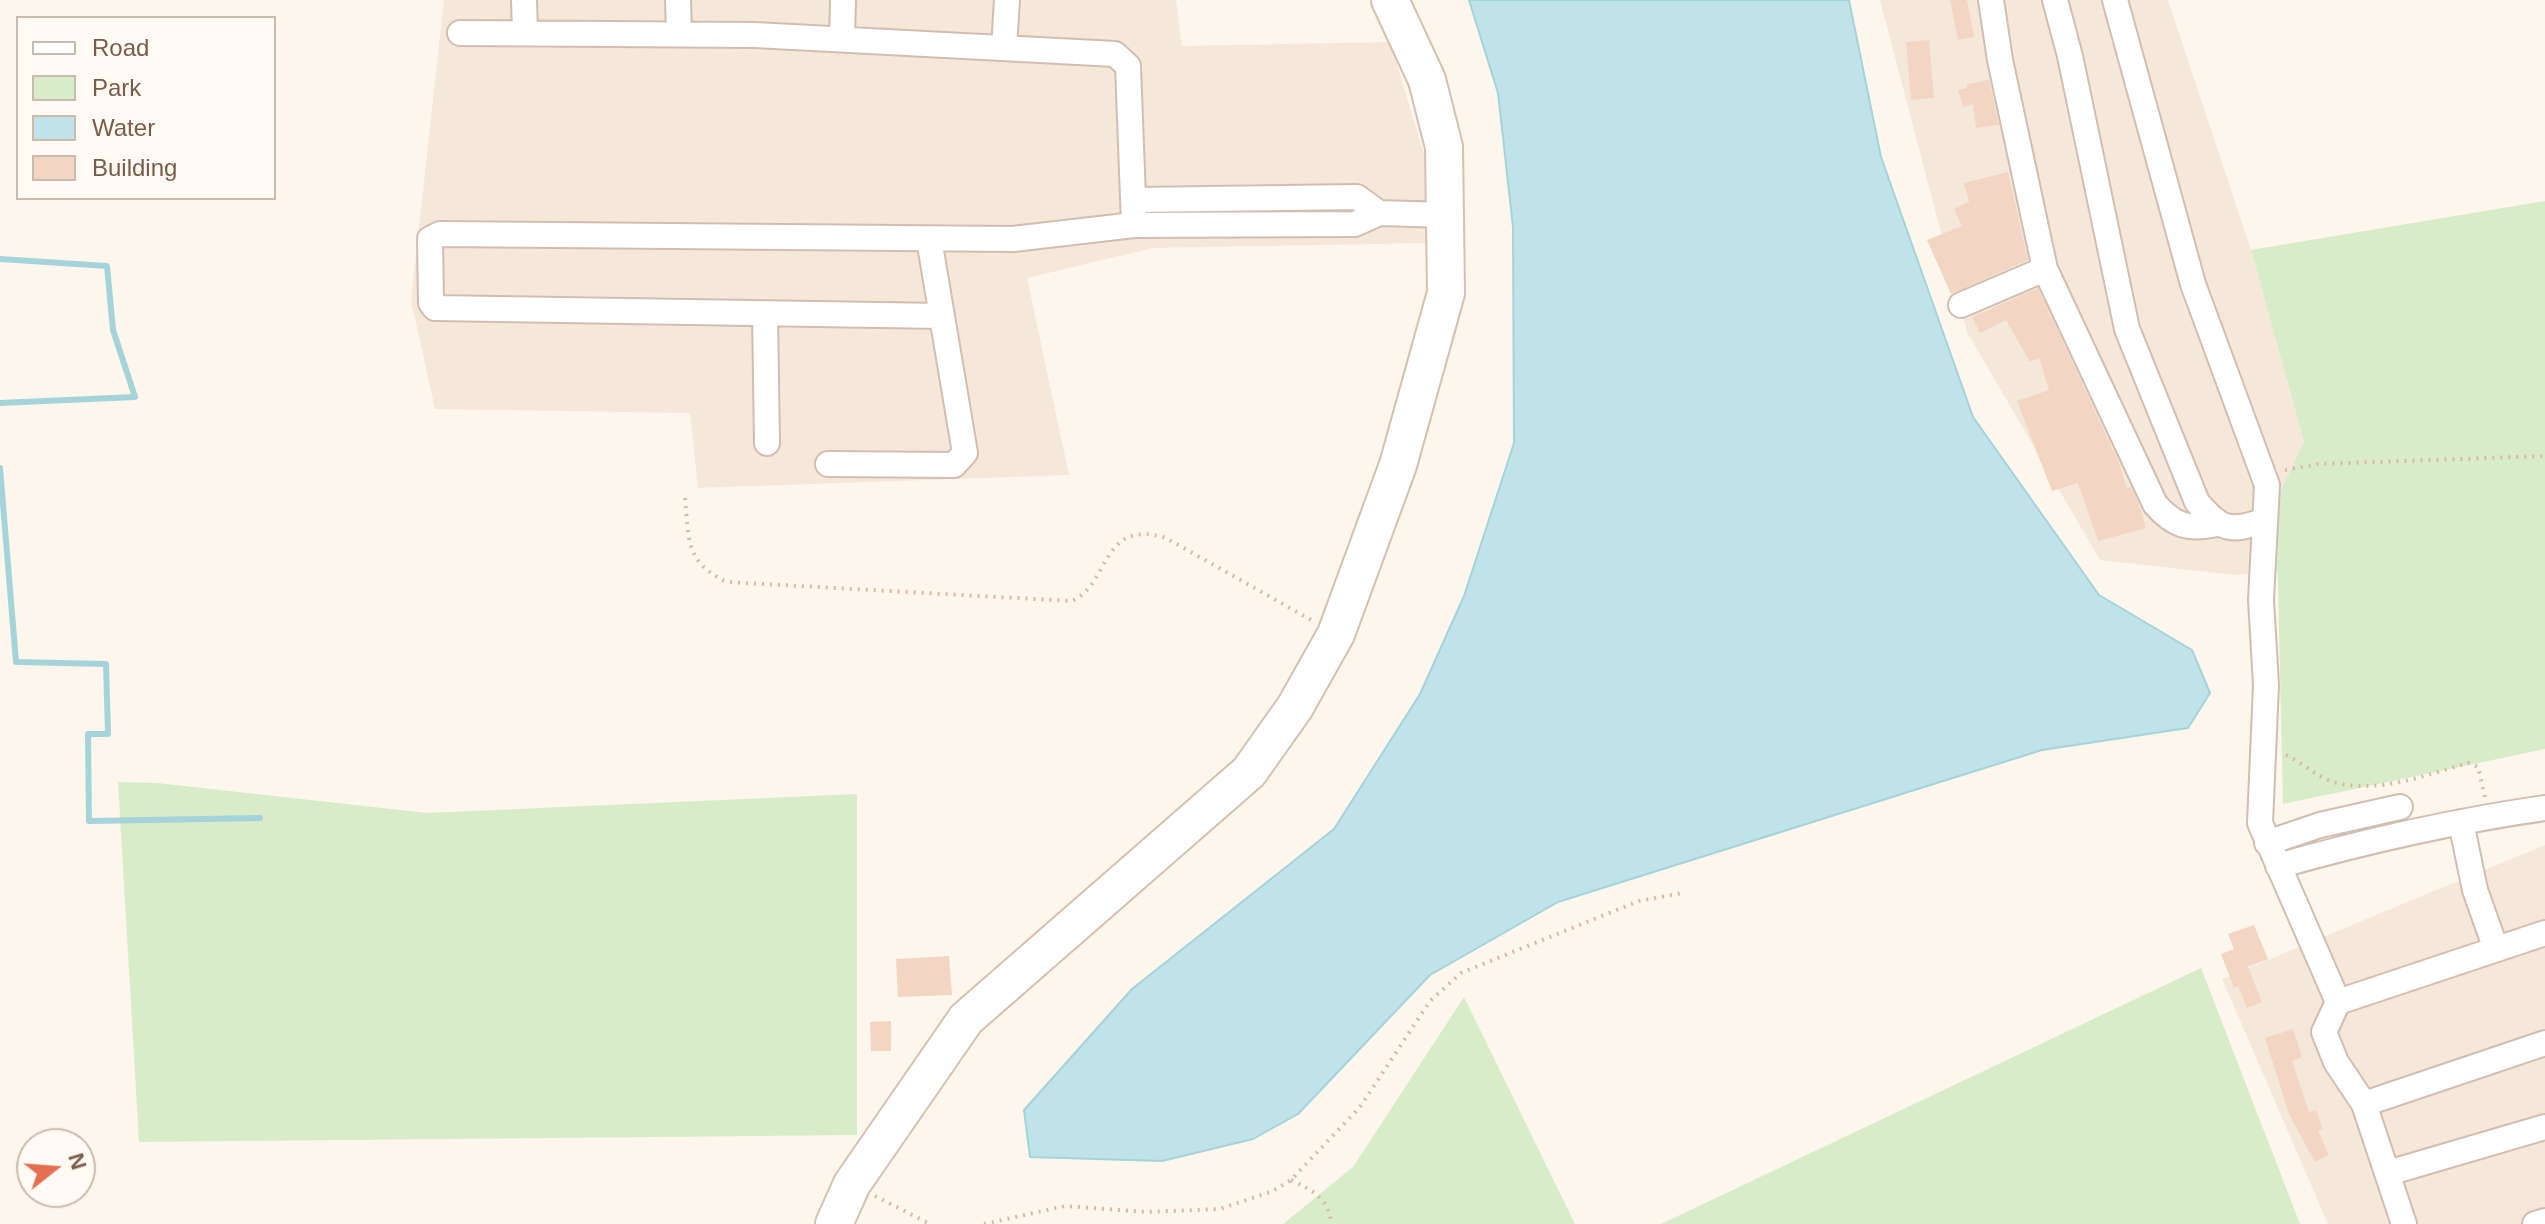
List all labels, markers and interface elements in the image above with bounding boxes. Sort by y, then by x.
legend [16,16,276,200]
text: Road [92,34,149,61]
text: Park [92,74,141,101]
text: Water [92,114,155,141]
text: Building [92,154,177,181]
north arrow [16,1128,96,1208]
text: N [63,1150,92,1173]

